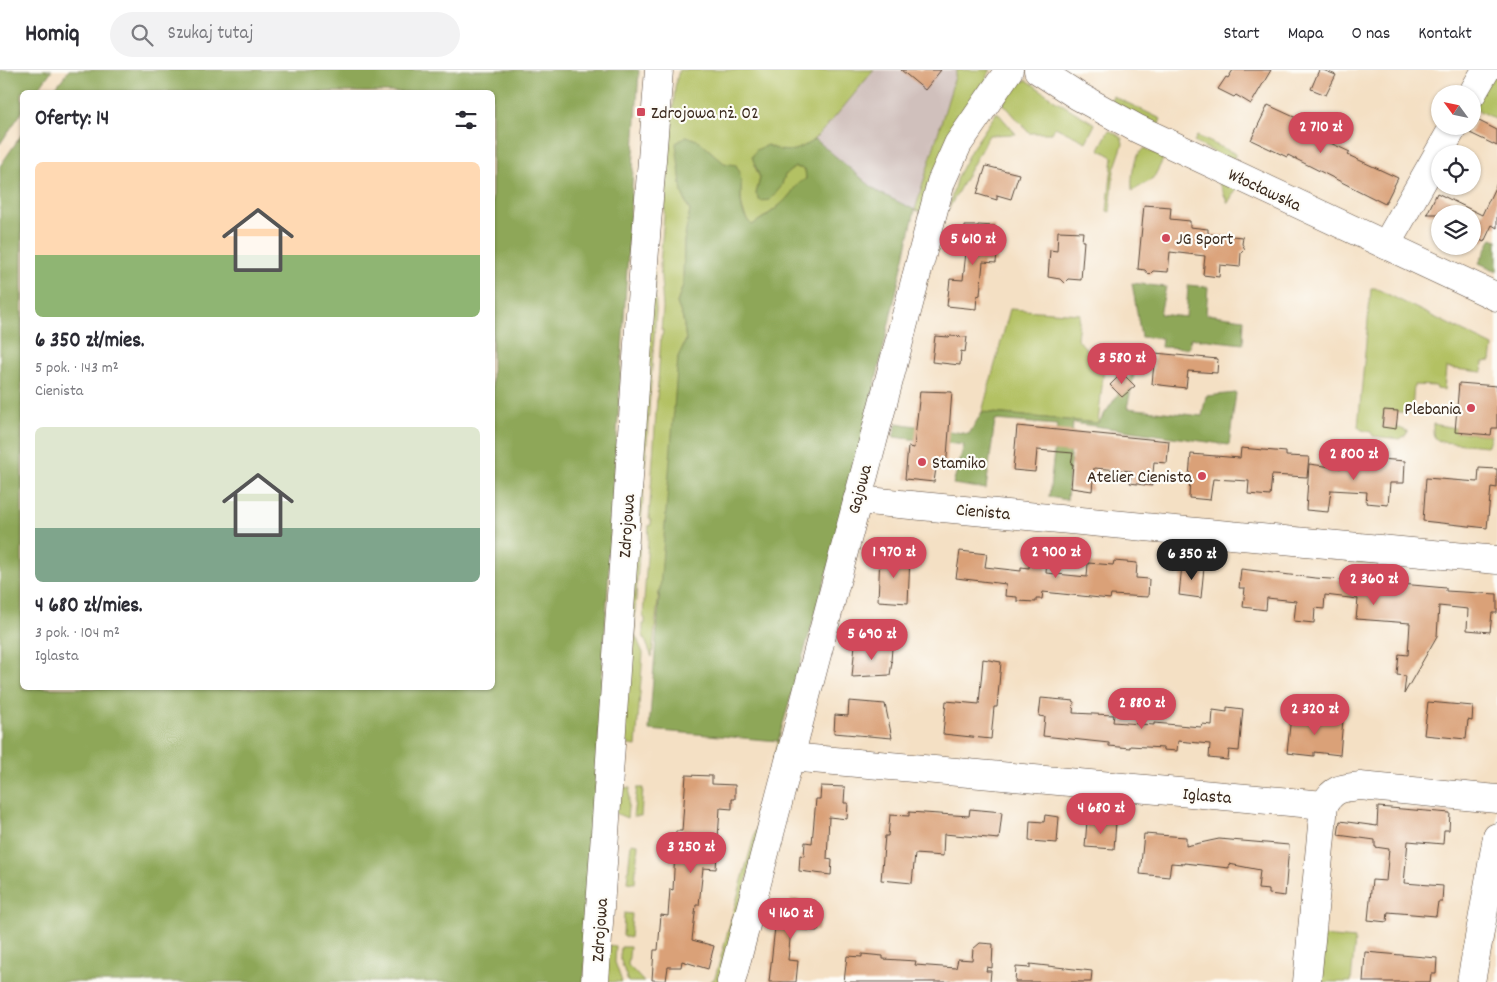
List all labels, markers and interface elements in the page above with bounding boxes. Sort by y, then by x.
search box [110,12,460,57]
text: Homiq [25,18,80,52]
icon: search [128,21,156,49]
text: Szukaj tutaj [168,21,253,48]
text: Start [1223,22,1260,47]
text: Mapa [1288,22,1323,47]
text: O nas [1351,22,1390,47]
text: Kontakt [1418,22,1472,47]
north arrow [1431,85,1481,135]
map controls [1431,85,1481,255]
place label: Zdrojowa nż. 02 [651,102,759,127]
text: Oferty: 14 [35,105,109,135]
icon: filters [452,106,480,134]
marker: Zdrojowa nż. 02 [635,106,647,118]
pin: 2 710 zł [1269,112,1373,154]
text: 2 710 zł [1300,116,1342,139]
button: locate [1431,145,1481,195]
street label: Włocławska [1223,163,1305,219]
icon: home [213,195,303,285]
button: layers [1431,205,1481,255]
pin: 5 610 zł [921,224,1025,266]
text: 5 610 zł [951,228,995,251]
place label: JG Sport [1176,228,1234,253]
marker: JG Sport [1160,232,1172,244]
text: 6 350 zł/mies. [35,327,145,357]
pin: 3 580 zł [1070,342,1174,385]
text: 3 580 zł [1098,347,1146,370]
text: 5 pok. · 143 m² [35,357,119,380]
text: Cienista [35,380,83,403]
place label: Plebania [1404,398,1462,423]
marker: Plebania [1465,402,1477,414]
pin: 2 800 zł [1302,438,1406,481]
text: 2 800 zł [1330,443,1378,466]
place label: Stamiko [932,452,986,477]
marker: Stamiko [916,456,928,468]
icon: home [213,460,303,550]
street label: Gajowa [843,462,880,517]
place label: Atelier Cienista [1087,466,1193,491]
marker: Atelier Cienista [1196,470,1208,482]
street label: Zdrojowa [614,493,643,559]
street label: Cienista [955,499,1012,528]
pin: 1 970 zł [842,536,946,579]
pin: 2 900 zł [1004,536,1108,579]
pin: 6 350 zł [1140,538,1244,581]
text: 1 970 zł [872,541,916,564]
text: 2 900 zł [1031,541,1081,564]
text: 6 350 zł [1168,543,1216,566]
pin: 2 360 zł [1322,564,1426,606]
text: 2 360 zł [1350,568,1398,591]
text: 4 680 zł/mies. [35,592,143,622]
pin: 5 690 zł [820,618,924,661]
text: 3 pok. · 104 m² [35,622,120,645]
text: 5 690 zł [848,623,896,646]
text: Iglasta [35,645,78,668]
pin: 2 880 zł [1090,688,1194,730]
text: 2 880 zł [1119,692,1165,715]
pin: 2 320 zł [1263,694,1367,736]
text: 2 320 zł [1291,698,1339,721]
street label: Iglasta [1181,783,1233,812]
pin: 4 680 zł [1049,792,1153,835]
text: 4 680 zł [1077,797,1125,820]
pin: 3 250 zł [639,832,743,874]
text: 3 250 zł [667,836,715,859]
street label: Zdrojowa [587,897,616,963]
pin: 4 160 zł [739,898,843,940]
text: 4 160 zł [769,902,813,925]

